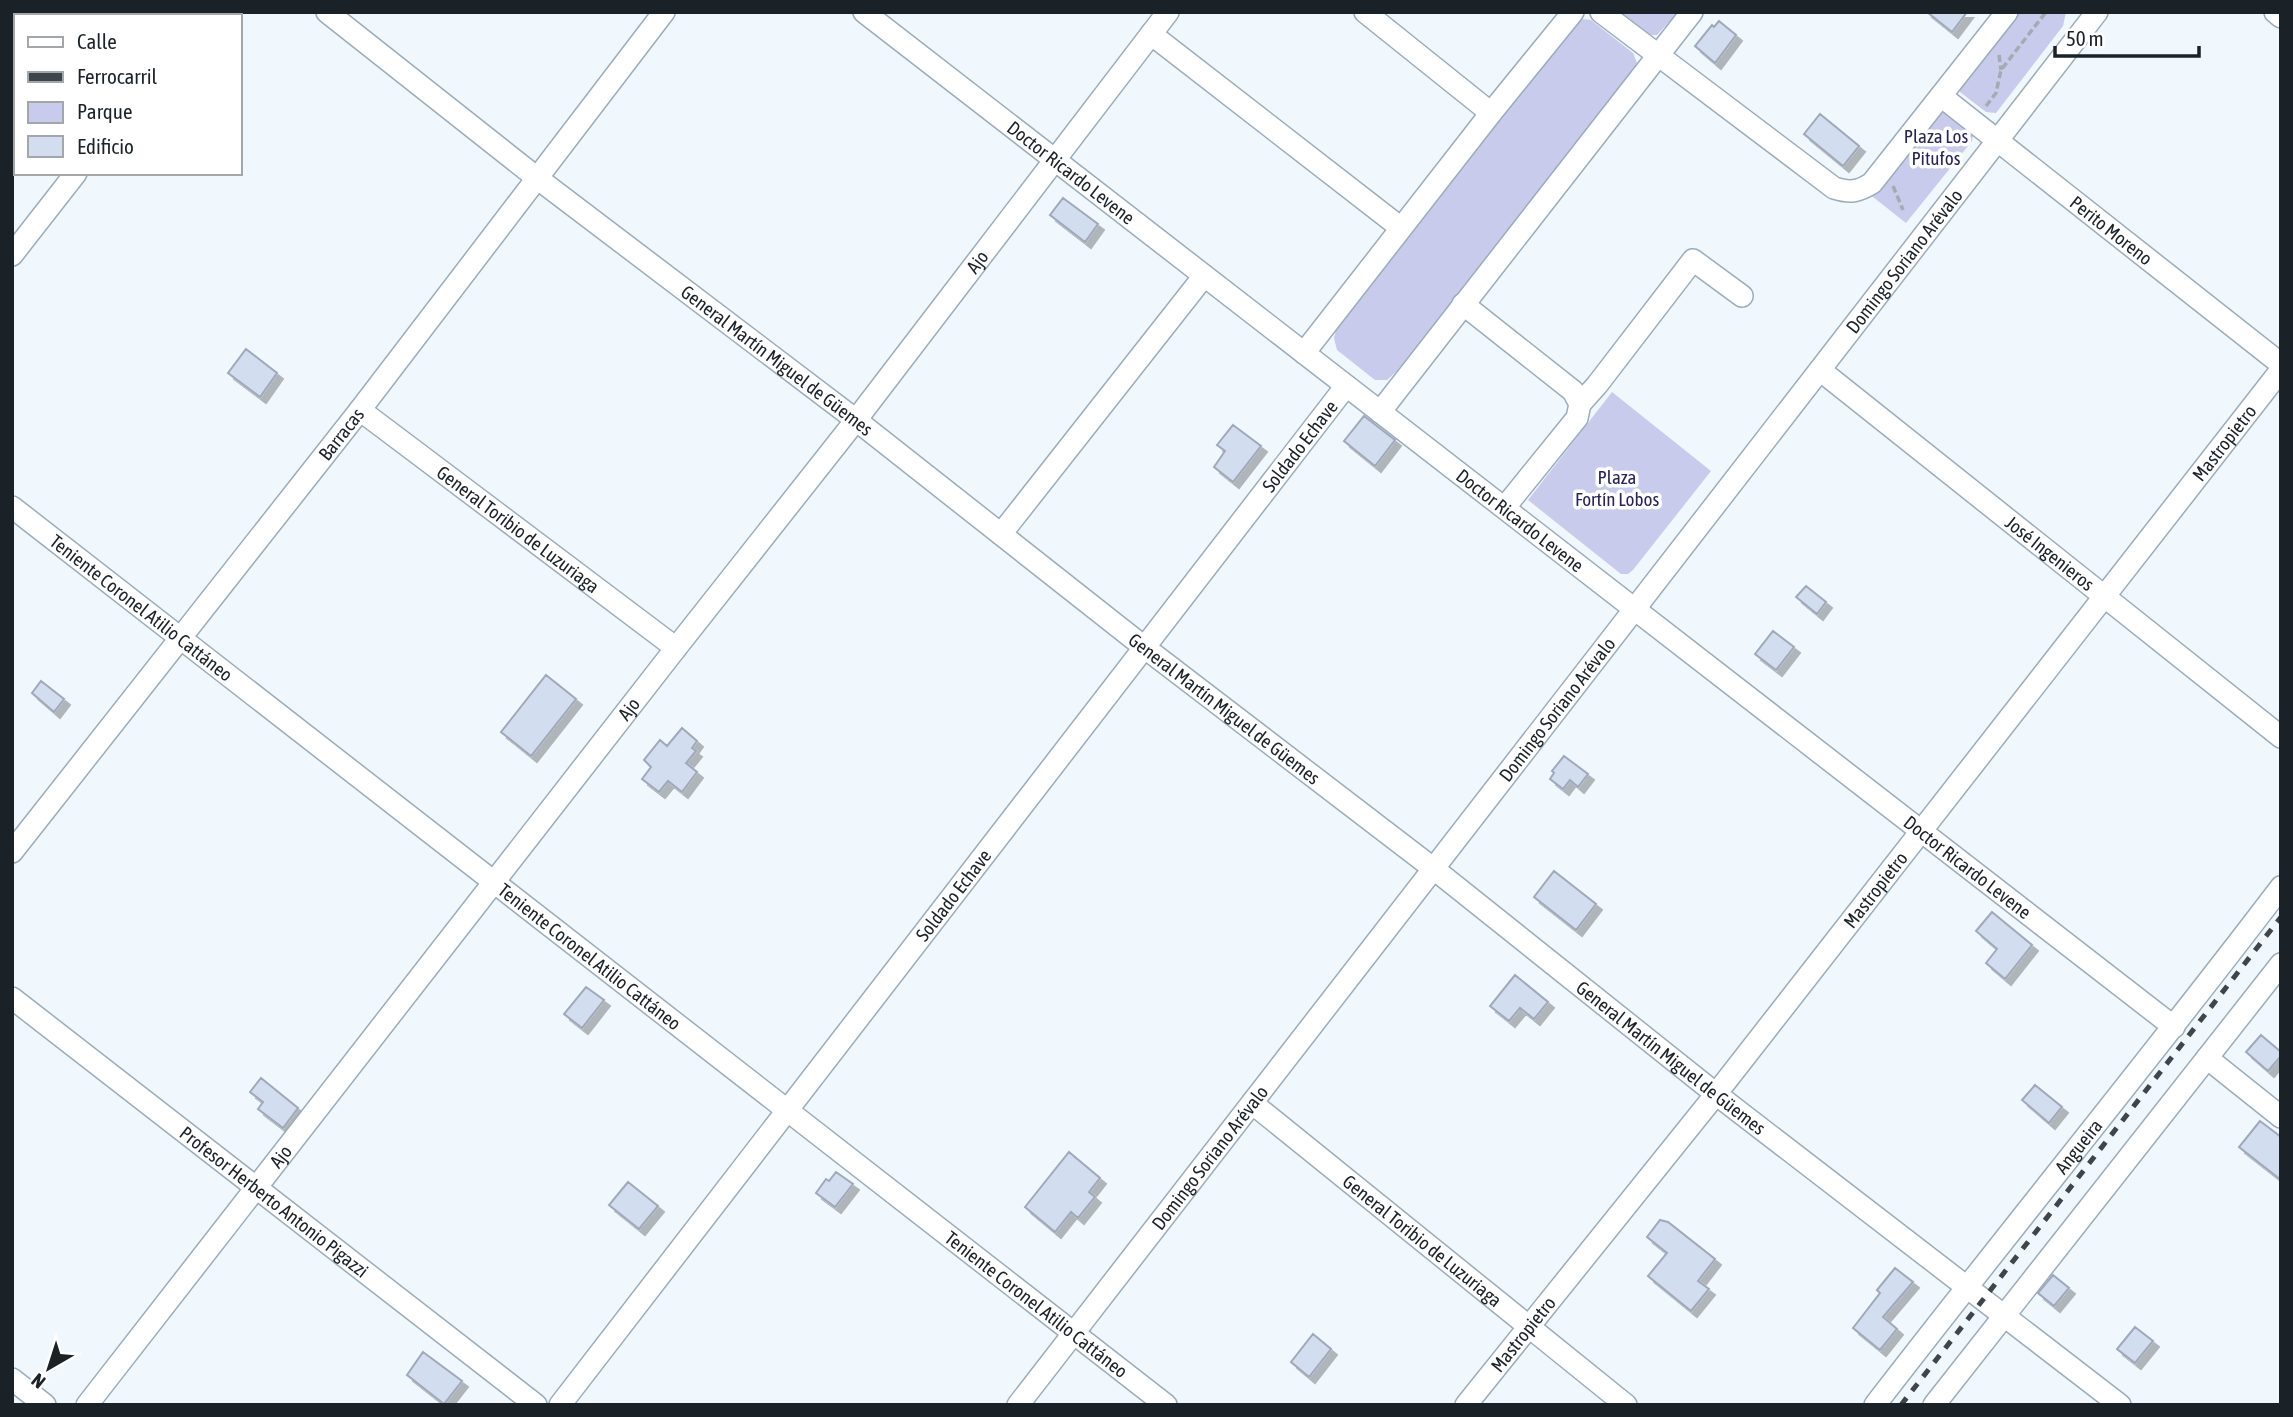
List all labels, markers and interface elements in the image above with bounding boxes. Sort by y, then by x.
legend [14,14,242,175]
scale bar [2055,14,2198,58]
text: 50 m [2066,26,2104,50]
text: Calle [77,29,117,53]
text: Ferrocarril [77,64,158,88]
text: Parque [77,99,132,123]
street label: Doctor Ricardo Levene [1003,116,1139,229]
park label: Plaza Los Pitufos [1904,125,1969,169]
text: Edificio [77,134,134,158]
street label: Domingo Soriano Arévalo [1841,185,1967,337]
street label: Perito Moreno [2066,191,2157,270]
street label: Ajo [961,246,993,277]
street label: General Martín Miguel de Güemes [677,280,877,440]
street label: Soldado Echave [1257,396,1342,496]
street label: Mastropietro [2188,400,2261,485]
street label: Barracas [314,403,369,464]
street label: General Toribio de Luzuriaga [433,461,604,597]
street label: Doctor Ricardo Levene [1452,464,1588,576]
park label: Plaza Fortín Lobos [1575,466,1659,510]
street label: José Ingenieros [2001,511,2099,595]
street label: Teniente Coronel Atilio Cattáneo [46,530,237,686]
street label: General Martín Miguel de Güemes [1124,628,1325,789]
street label: Domingo Soriano Arévalo [1494,633,1620,786]
street label: Ajo [613,693,644,725]
street label: Doctor Ricardo Levene [1900,811,2035,923]
street label: Soldado Echave [911,845,996,945]
street label: Mastropietro [1839,847,1912,932]
street label: Teniente Coronel Atilio Cattáneo [494,879,685,1034]
street label: General Martín Miguel de Güemes [1572,976,1770,1139]
street label: Domingo Soriano Arévalo [1147,1081,1272,1234]
street label: Angueira [2050,1115,2107,1178]
street label: Profesor Herberto Antonio Pigazzi [176,1122,373,1282]
street label: Ajo [265,1141,296,1172]
street label: General Toribio de Luzuriaga [1339,1170,1506,1311]
street label: Teniente Coronel Atilio Cattáneo [941,1226,1132,1382]
street label: Mastropietro [1486,1292,1560,1376]
north arrow [14,1333,84,1403]
text: N [27,1369,50,1393]

